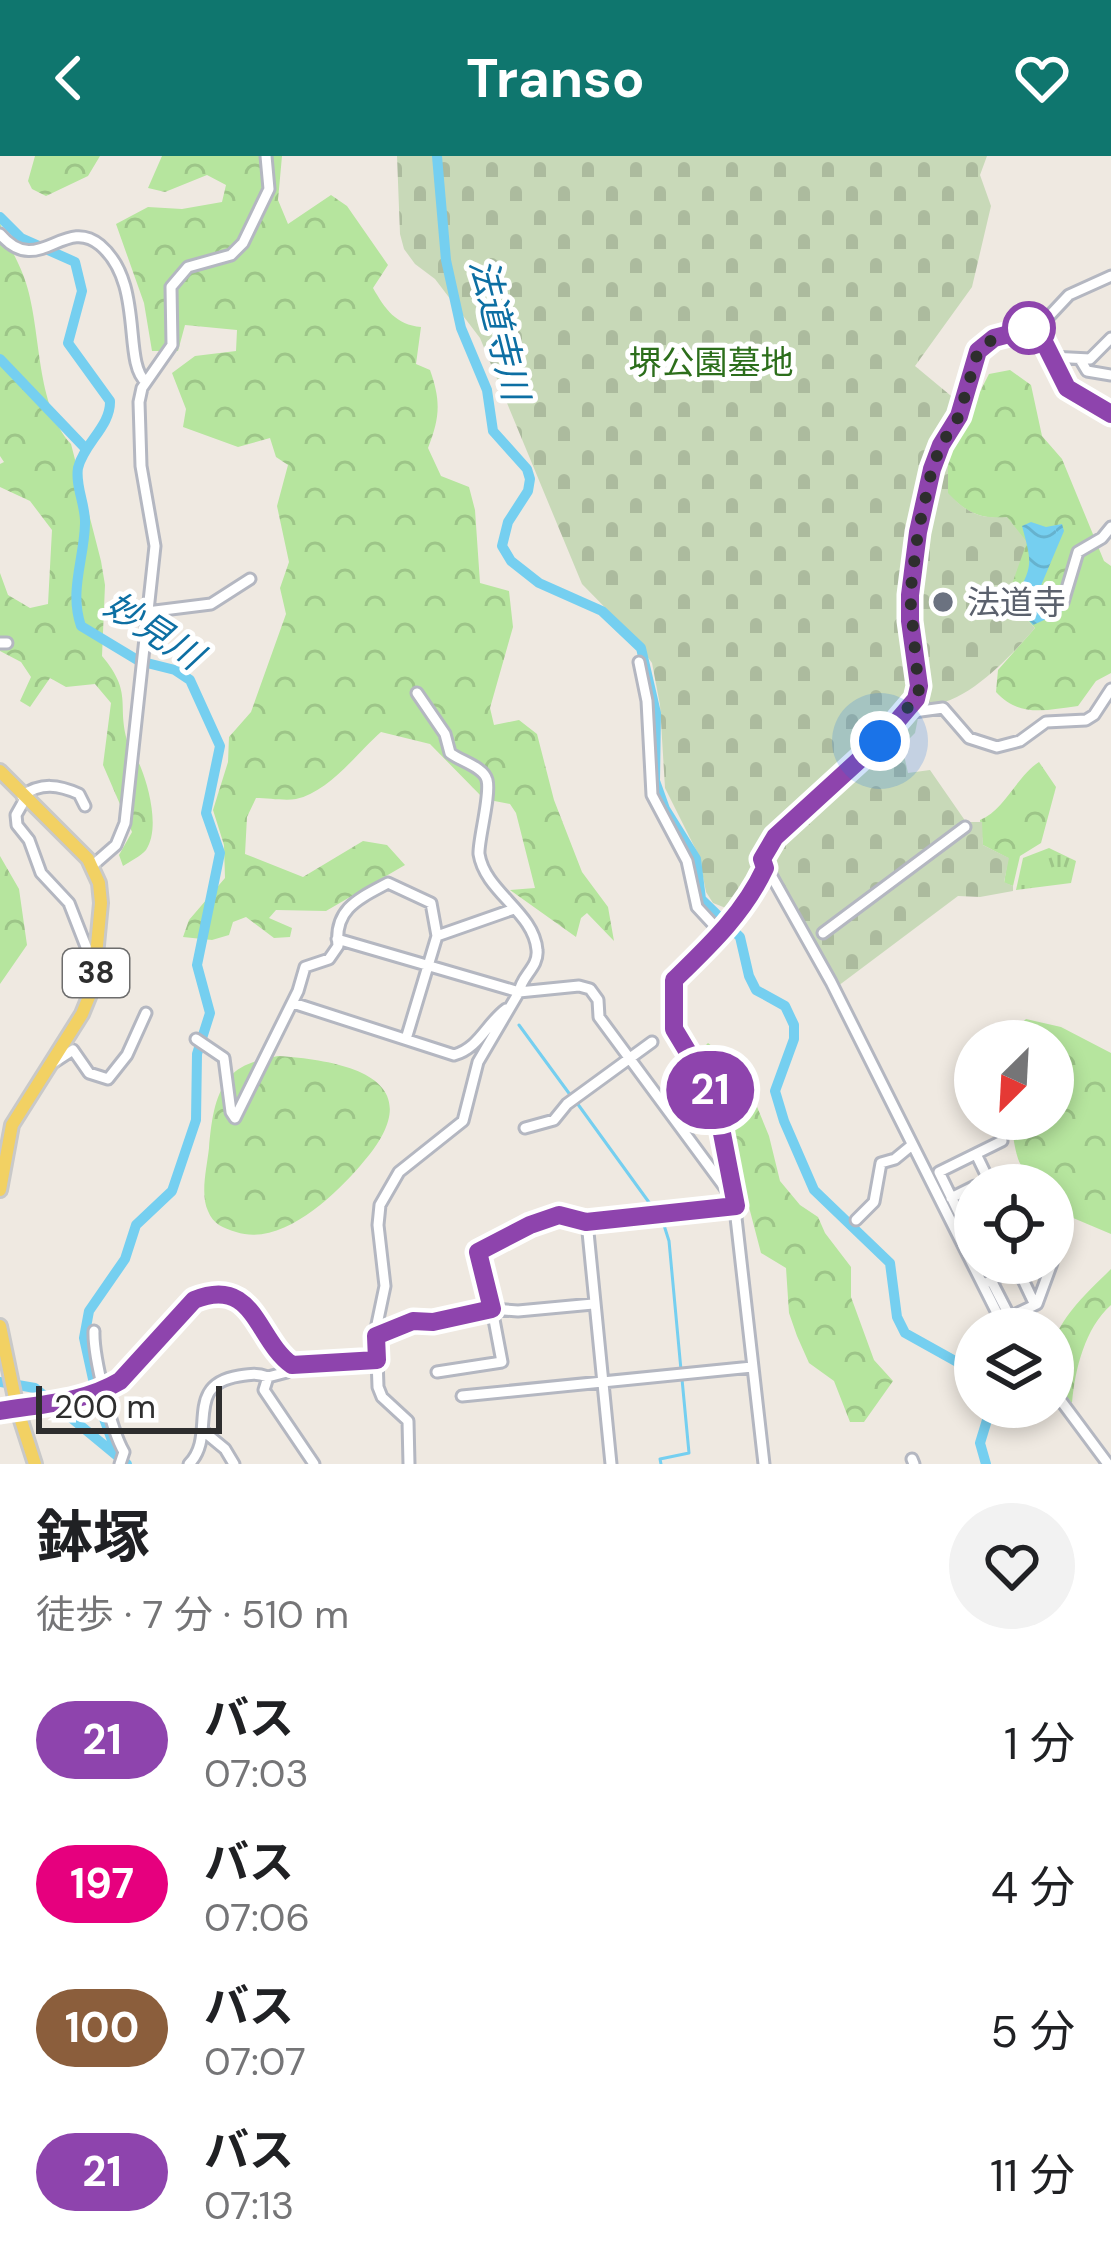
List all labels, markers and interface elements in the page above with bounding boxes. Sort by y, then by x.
text: Transo [466,43,645,114]
icon: back [36,45,102,111]
icon: heart [1009,45,1075,111]
water label: 法道寺川 [459,254,541,409]
unlabelled marker [1004,303,1054,353]
park label: 堺公園墓地 [629,341,794,384]
water label: 妙見川 [96,581,215,682]
place label: 法道寺 [967,581,1066,624]
marker: 法道寺 [930,589,956,615]
your location [850,711,910,771]
road number: 38 [63,949,129,997]
north arrow [954,1020,1074,1140]
map controls [954,1020,1074,1428]
line badge: 21 [656,1051,764,1129]
text: 21 [690,1062,730,1117]
button: locate [954,1164,1074,1284]
button: layers [954,1308,1074,1428]
scale bar [36,1380,222,1433]
text: 200 m [54,1385,156,1428]
text: 鉢塚 [36,1500,150,1575]
button: heart [949,1503,1075,1629]
text: 徒歩 · 7 分 · 510 m [36,1589,349,1640]
text: バス [204,1689,294,1748]
text: 21 [82,1712,122,1767]
text: 1 分 [1004,1714,1075,1773]
text: 07:03 [204,1748,309,1799]
text: バス [204,1833,294,1892]
text: 197 [70,1856,134,1911]
text: 4 分 [991,1858,1075,1917]
text: 07:06 [204,1892,310,1943]
text: バス [204,1977,294,2036]
text: 100 [65,2000,139,2055]
text: 5 分 [991,2002,1075,2061]
text: 07:07 [204,2036,306,2087]
text: バス [204,2121,294,2180]
text: 21 [82,2144,122,2199]
text: 11 分 [990,2146,1075,2205]
text: 07:13 [204,2180,294,2231]

